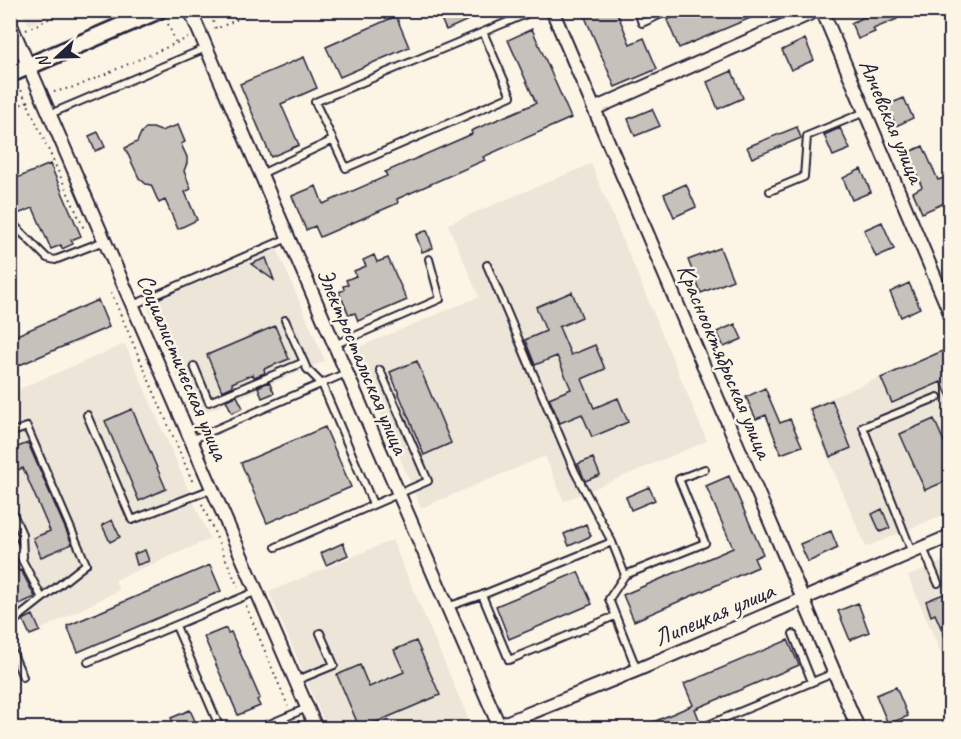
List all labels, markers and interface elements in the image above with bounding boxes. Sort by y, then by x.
north arrow [27,27,87,87]
text: N [32,51,55,71]
street label: Алчевская улица [852,54,932,189]
street label: Краснооктябрьская улица [670,259,780,465]
street label: Электростальская улица [310,263,416,460]
street label: Социалистическая улица [130,269,236,466]
street label: Липецкая улица [649,575,780,653]

